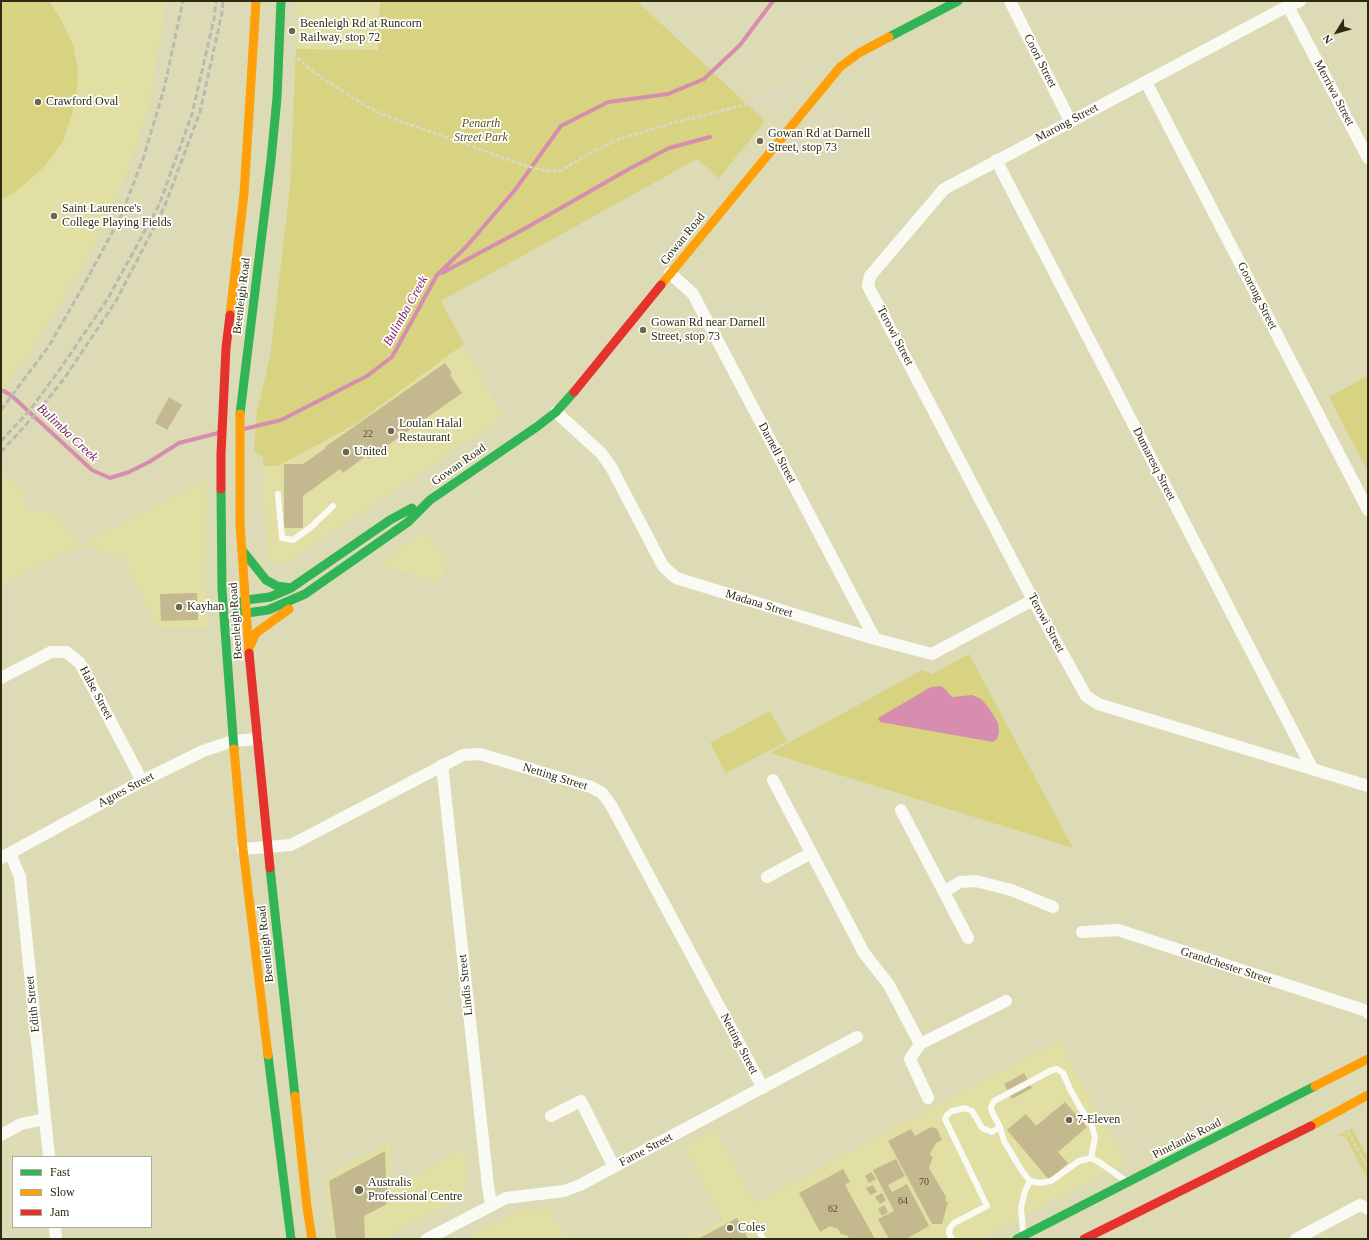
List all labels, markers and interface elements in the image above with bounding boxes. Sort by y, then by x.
north arrow [1317,12,1357,52]
place label: Beenleigh Rd at Runcorn Railway, stop 72 [300,17,422,45]
marker: Beenleigh Rd at Runcorn Railway, stop 72 [287,26,297,36]
street label: Coori Street [1020,32,1060,90]
text: N [1320,32,1335,46]
street label: Merriwa Street [1311,58,1357,128]
place label: Crawford Oval [46,95,118,109]
marker: Crawford Oval [33,97,43,107]
street label: Marong Street [1033,100,1101,146]
park label: Penarth Street Park [454,117,508,145]
place label: Gowan Rd at Darnell Street, stop 73 [768,127,870,155]
marker: Gowan Rd at Darnell Street, stop 73 [755,136,765,146]
place label: Saint Laurence's College Playing Fields [62,202,171,230]
street label: Gowan Road [658,210,708,268]
marker: Saint Laurence's College Playing Fields [49,211,59,221]
street label: Beenleigh Road [230,257,254,335]
street label: Goorong Street [1234,260,1280,332]
water label: Bulimba Creek [380,273,432,349]
street label: Terowi Street [873,304,917,368]
place label: Gowan Rd near Darnell Street, stop 73 [651,316,765,344]
marker: Gowan Rd near Darnell Street, stop 73 [638,325,648,335]
water label: Bulimba Creek [33,401,101,465]
place label: Loulan Halal Restaurant [399,417,462,445]
street label: Darnell Street [755,420,799,486]
street label: Dumaresq Street [1129,425,1179,503]
marker: Loulan Halal Restaurant [386,426,396,436]
house number: 22 [363,428,373,440]
street label: Gowan Road [429,441,489,489]
place label: United [354,445,387,459]
marker: United [341,447,351,457]
street label: Beenleigh Road [226,582,246,660]
street label: Madana Street [724,587,794,621]
street label: Terowi Street [1024,591,1068,655]
place label: Kayhan [187,600,224,614]
marker: Kayhan [174,602,184,612]
street label: Halse Street [76,664,116,722]
street label: Netting Street [521,760,589,794]
street label: Agnes Street [95,769,157,811]
street label: Beenleigh Road [255,905,277,983]
street label: Grandchester Street [1179,944,1273,988]
street label: Lindis Street [456,954,476,1016]
street label: Edith Street [23,975,43,1033]
street label: Netting Street [717,1011,761,1077]
place label: 7-Eleven [1077,1113,1120,1127]
marker: 7-Eleven [1064,1115,1074,1125]
street label: Pinelands Road [1150,1116,1224,1162]
street label: Farne Street [617,1130,675,1170]
legend [12,1156,152,1228]
text: Fast [50,1165,70,1179]
place label: Australis Professional Centre [368,1176,462,1204]
house number: 70 [919,1176,929,1188]
marker: Australis Professional Centre [353,1184,365,1196]
text: Slow [50,1185,75,1199]
house number: 64 [898,1195,908,1207]
house number: 62 [828,1203,838,1215]
text: Jam [50,1205,69,1219]
place label: Coles [738,1221,765,1235]
marker: Coles [725,1223,735,1233]

